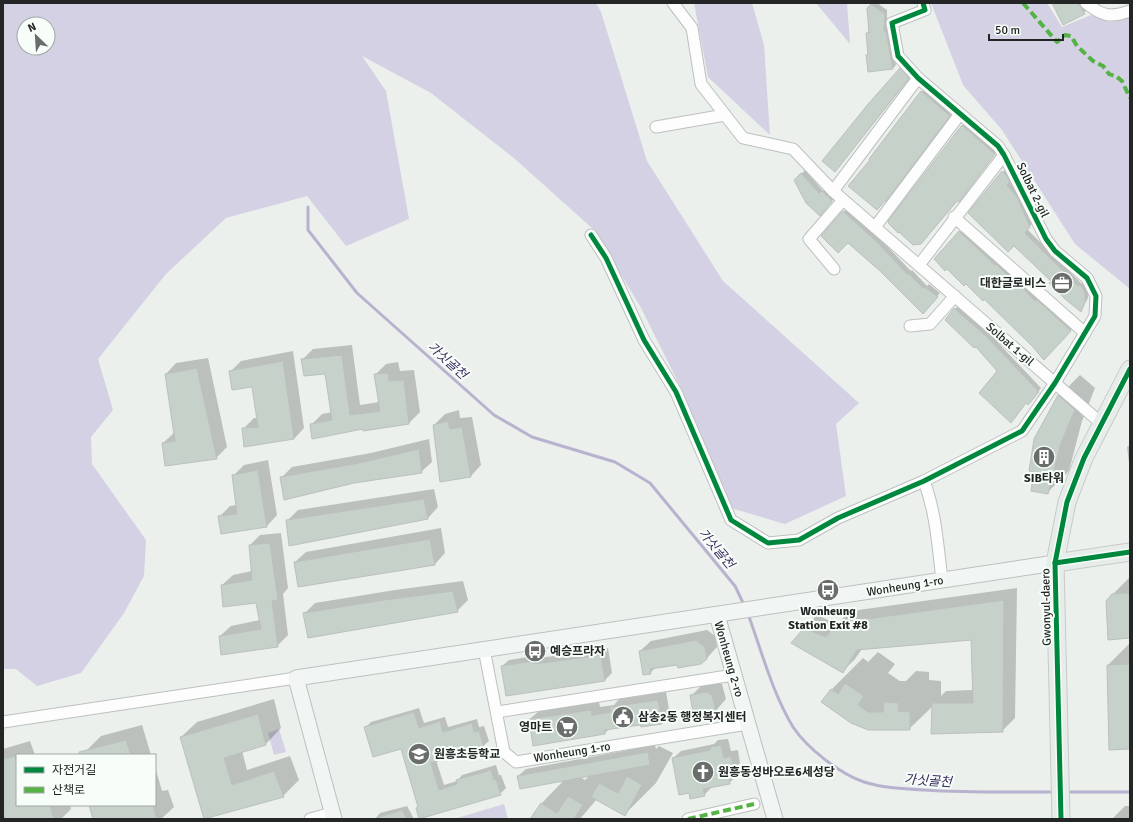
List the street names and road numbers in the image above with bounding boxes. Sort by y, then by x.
street label: Solbat 2-gil [1013,160,1052,221]
street label: Solbat 1-gil [983,319,1037,370]
street label: Gwonyul-daero [1038,568,1055,646]
street label: Wonheung 1-ro [865,573,945,600]
street label: Wonheung 2-ro [711,619,747,699]
street label: Wonheung 1-ro [532,739,612,766]

